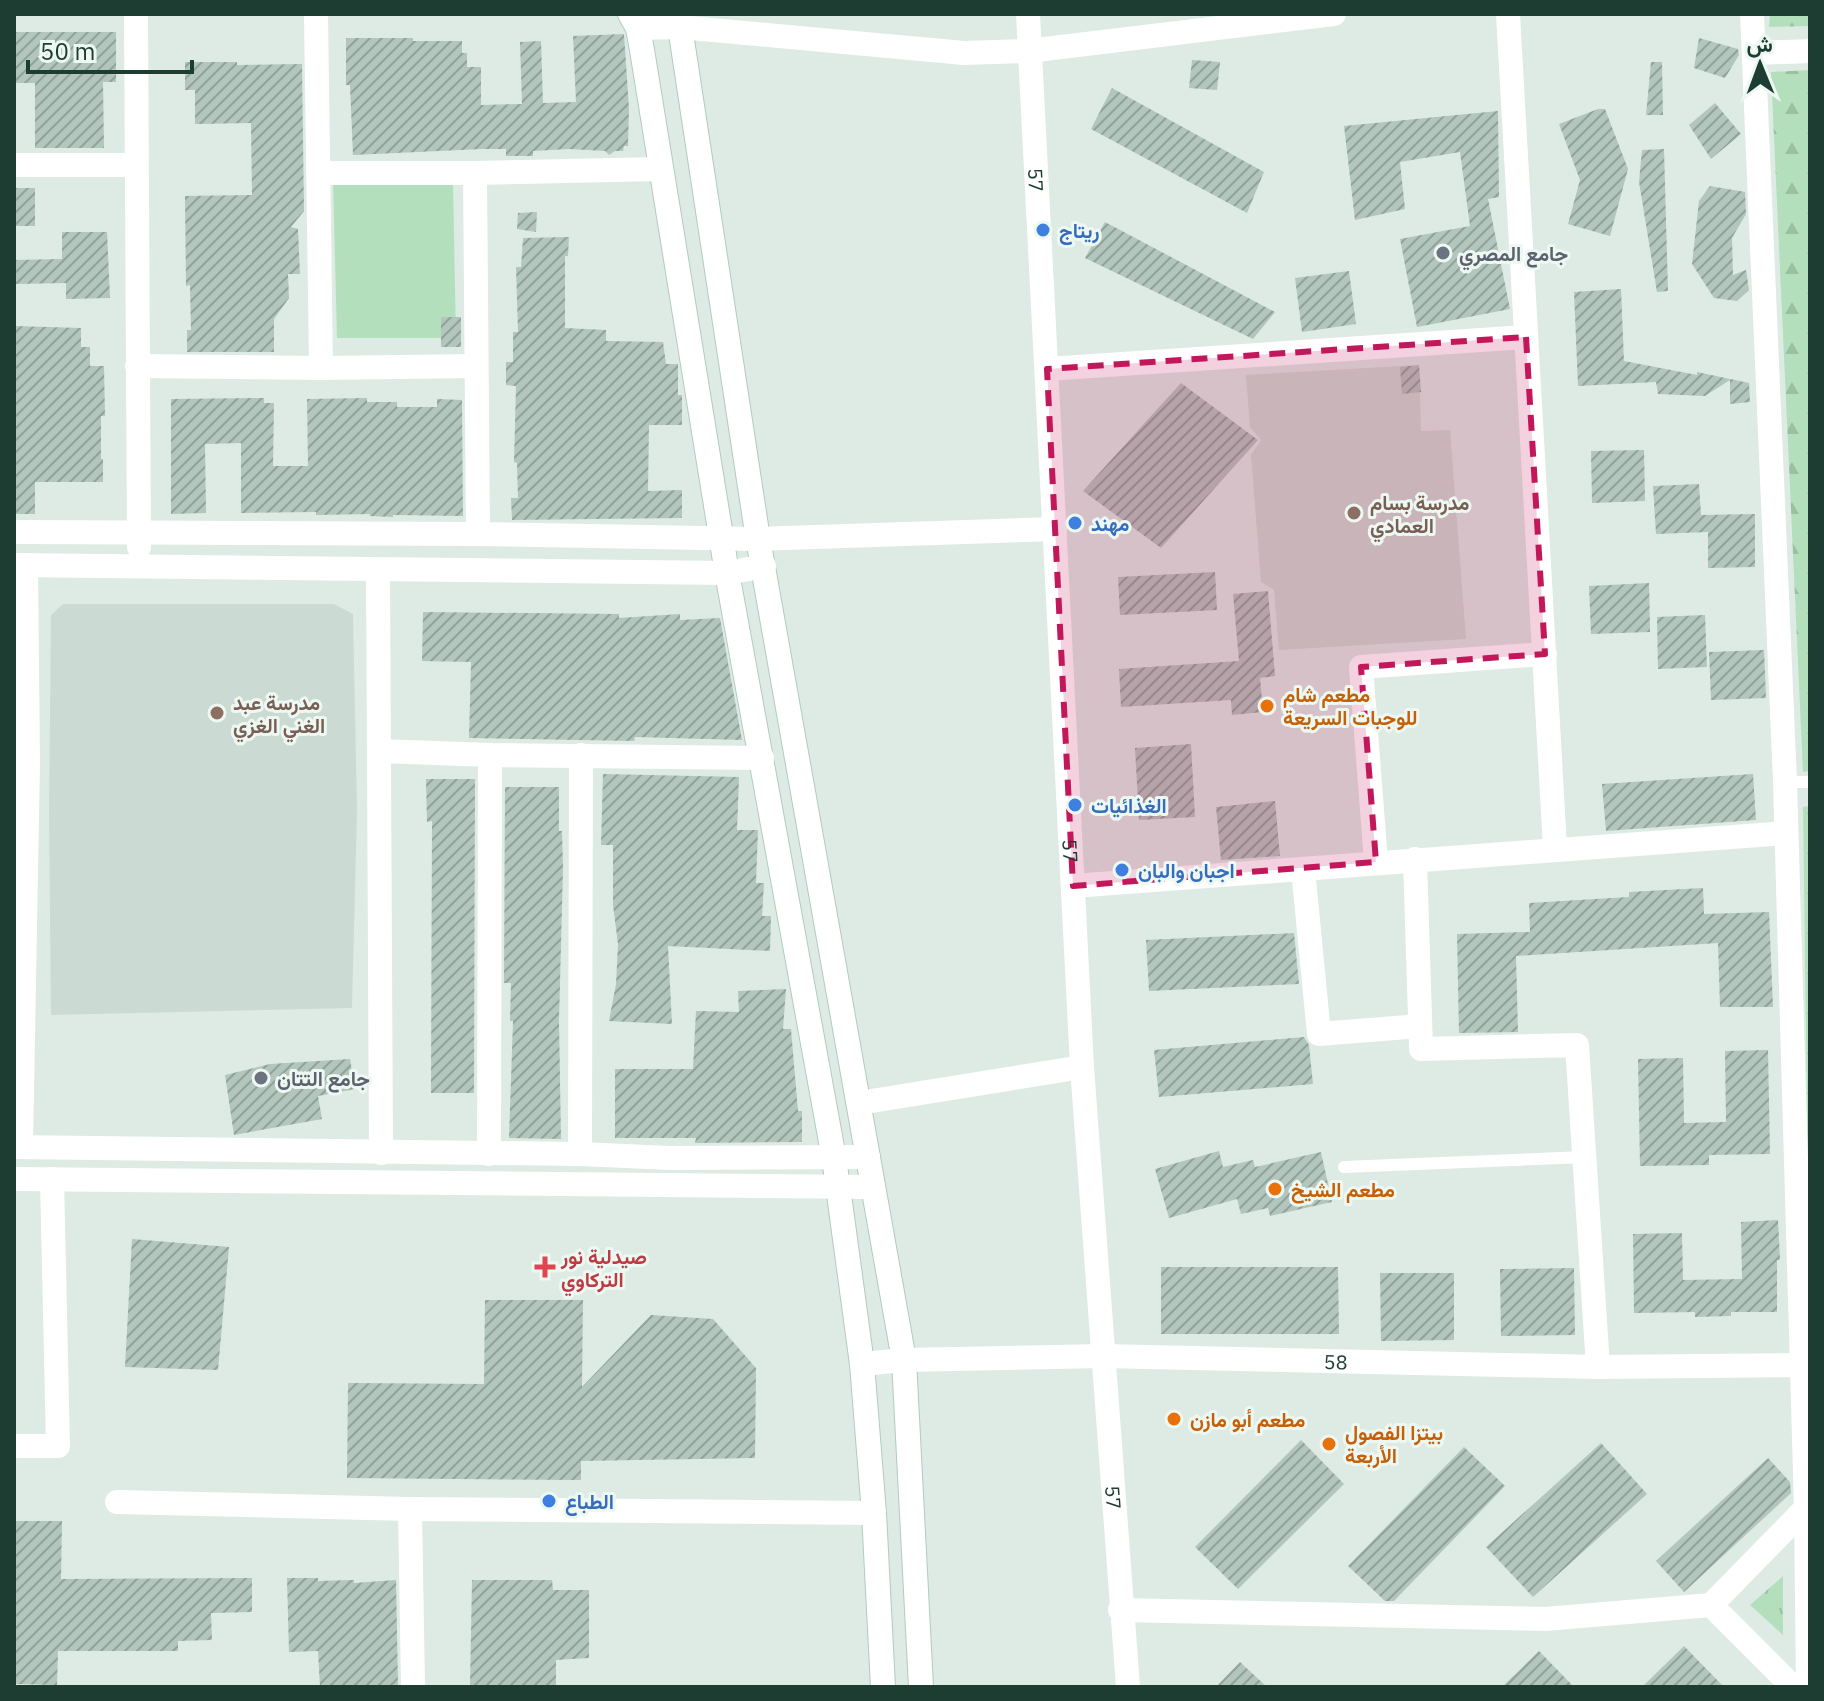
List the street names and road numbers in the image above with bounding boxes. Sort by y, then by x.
street label: 57 [1022,167,1051,192]
street label: 57 [1057,838,1085,864]
street label: 58 [1323,1347,1348,1375]
street label: 57 [1100,1484,1128,1510]

